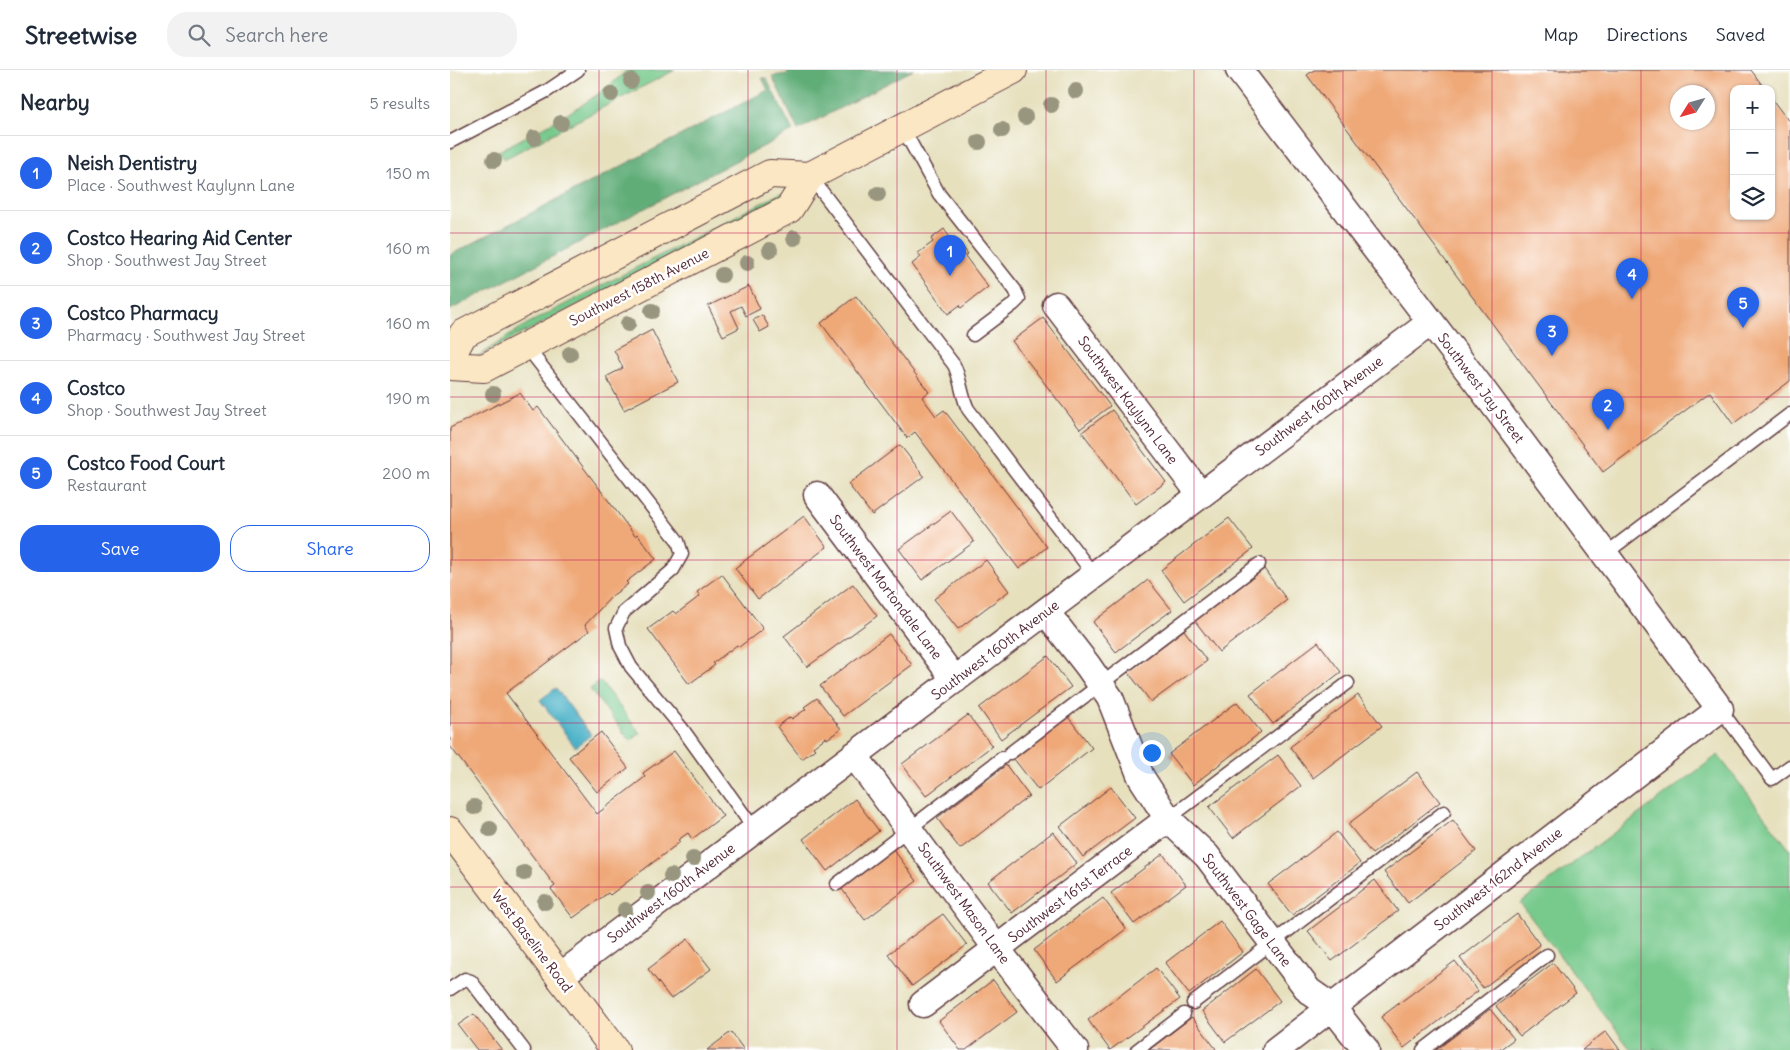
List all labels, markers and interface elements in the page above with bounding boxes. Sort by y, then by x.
search box [167,12,517,57]
text: Streetwise [25,20,137,50]
icon: search [185,21,213,49]
text: Search here [225,23,328,47]
text: Map [1543,23,1578,46]
text: Directions [1606,23,1688,46]
text: Saved [1716,23,1765,46]
north arrow [1670,85,1715,130]
map controls [1730,85,1775,220]
button: + [1730,85,1775,130]
text: Nearby [20,89,90,116]
text: 5 results [369,93,430,113]
button: − [1730,130,1775,175]
text: Neish Dentistry [67,151,197,175]
text: 1 [33,163,39,183]
text: 150 m [386,163,430,183]
text: Place · Southwest Kaylynn Lane [67,175,295,195]
button: layers [1730,175,1775,220]
text: Costco Hearing Aid Center [67,226,292,250]
pin: 1 [934,235,966,276]
text: 2 [32,238,40,258]
text: 160 m [386,238,430,258]
street label: Southwest 158th Avenue [566,244,712,330]
text: Shop · Southwest Jay Street [67,250,267,270]
pin: 4 [1616,258,1648,299]
pin: 5 [1727,287,1759,328]
text: Costco Pharmacy [67,301,219,325]
text: 3 [31,313,41,333]
text: 160 m [386,313,430,333]
pin: 3 [1536,315,1568,356]
text: Pharmacy · Southwest Jay Street [67,325,305,345]
street label: Southwest Jay Street [1434,329,1528,447]
street label: Southwest Kaylynn Lane [1074,332,1182,468]
street label: Southwest 160th Avenue [1252,352,1386,460]
text: Costco [67,376,125,400]
text: 4 [31,388,41,408]
text: 190 m [386,388,430,408]
pin: 2 [1592,389,1624,430]
text: Shop · Southwest Jay Street [67,400,267,420]
text: Costco Food Court [67,451,225,475]
text: 5 [31,463,41,483]
text: 200 m [382,463,430,483]
text: Restaurant [67,475,147,495]
street label: Southwest Mortondale Lane [826,511,946,663]
button: Save [20,525,220,572]
button: Share [230,525,430,572]
street label: Southwest 160th Avenue [928,596,1062,704]
your location [1139,740,1165,766]
street label: Southwest 162nd Avenue [1430,823,1566,935]
street label: Southwest 160th Avenue [604,839,738,947]
street label: Southwest Mason Lane [914,839,1014,967]
street label: Southwest 161st Terrace [1004,841,1136,947]
street label: Southwest Gage Lane [1198,850,1296,970]
street label: West Baseline Road [488,886,576,996]

